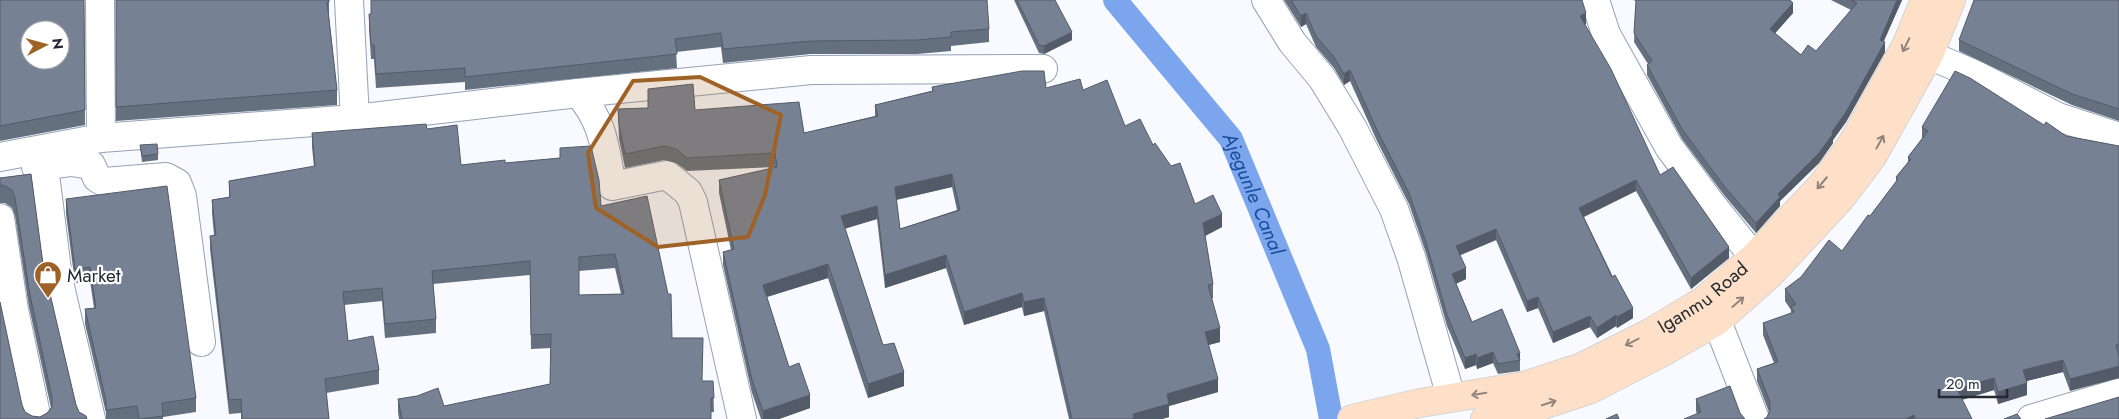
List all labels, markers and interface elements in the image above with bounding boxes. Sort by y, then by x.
north arrow [20,20,70,70]
text: N [47,37,68,50]
one-way arrow [1901,37,1911,52]
water label: Ajegunle Canal [1215,127,1292,260]
one-way arrow [1876,136,1886,150]
one-way arrow [1817,177,1828,190]
street label: Iganmu Road [1652,255,1753,339]
shop icon: Market [33,260,63,299]
place label: Market [67,262,121,289]
one-way arrow [1731,297,1744,308]
one-way arrow [1624,337,1639,347]
scale bar [1939,366,2006,398]
text: 20 m [1946,373,1980,395]
one-way arrow [1471,390,1487,399]
one-way arrow [1541,397,1557,407]

